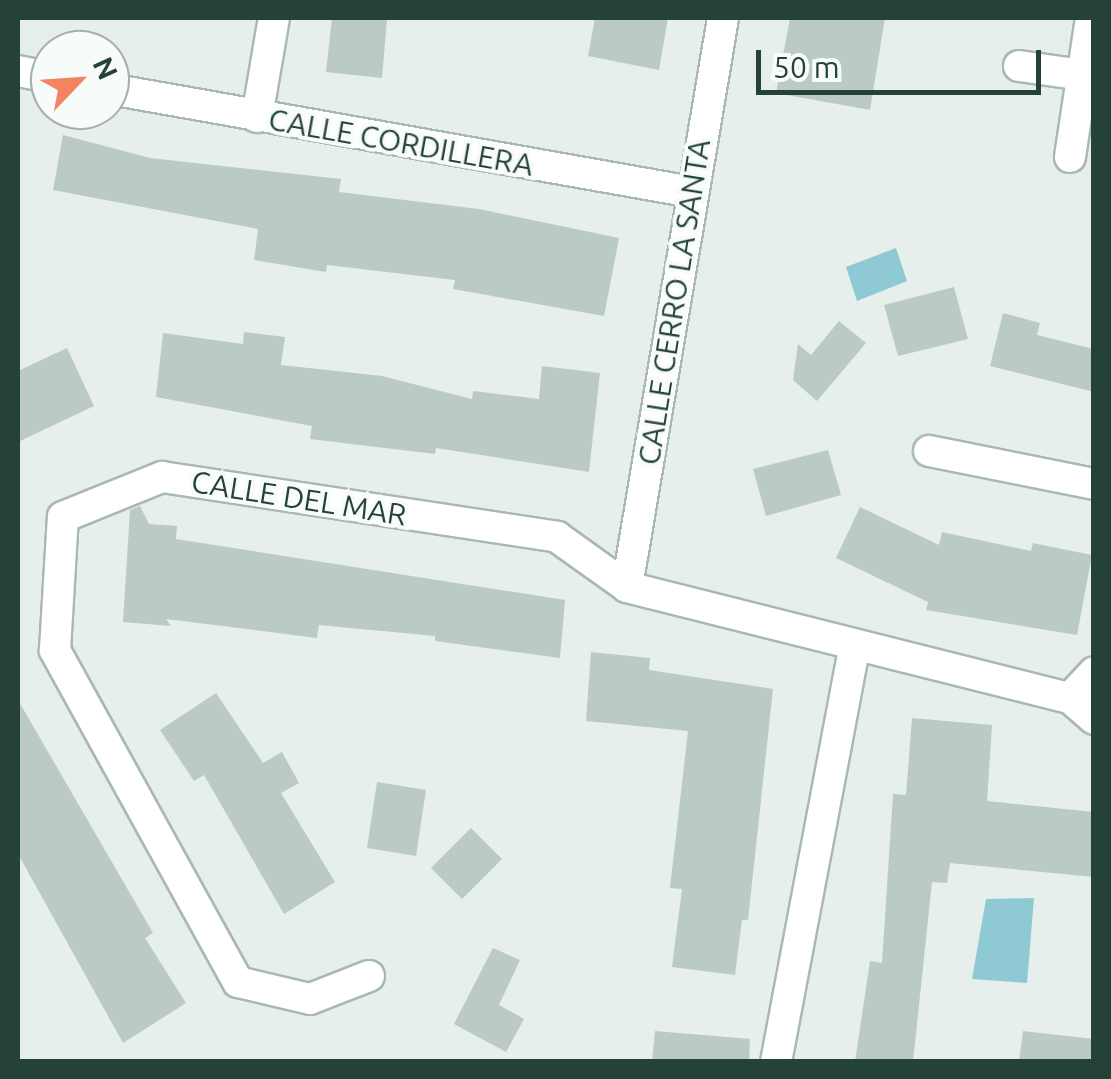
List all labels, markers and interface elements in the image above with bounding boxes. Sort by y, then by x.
north arrow [30,30,130,130]
scale bar [761,30,1046,92]
text: 50 m [773,50,840,84]
text: N [87,52,124,84]
street label: CALLE CORDILLERA [266,101,536,183]
street label: CALLE CERRO LA SANTA [630,137,718,467]
street label: CALLE DEL MAR [189,463,409,533]

